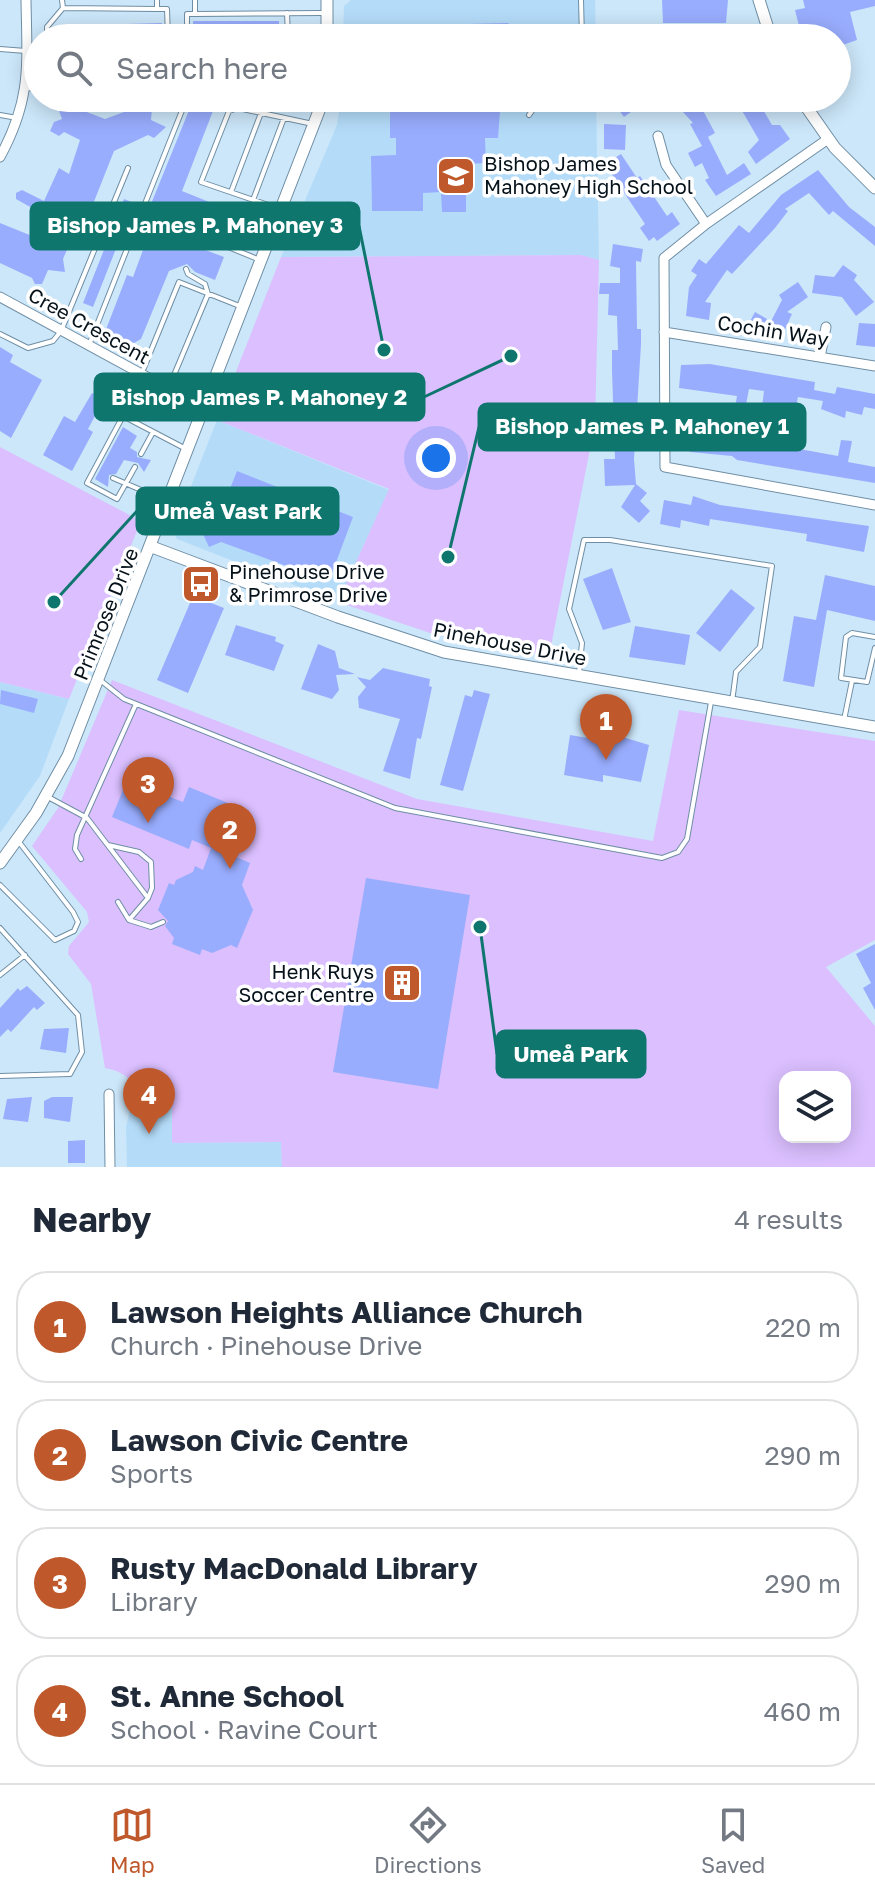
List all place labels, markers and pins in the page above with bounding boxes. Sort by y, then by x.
place label: Bishop James Mahoney High School [484,151,693,198]
school or university icon: Bishop James Mahoney High School [435,155,477,197]
callout: Bishop James P. Mahoney 3 [31,203,359,249]
callout: Bishop James P. Mahoney 2 [95,374,424,420]
callout: Bishop James P. Mahoney 1 [479,404,805,450]
callout: Umeå Vast Park [137,488,338,534]
place label: Pinehouse Drive & Primrose Drive [229,559,388,606]
bus stop icon: Pinehouse Drive & Primrose Drive [180,563,222,605]
pin: 1 [580,694,632,760]
pin: 3 [122,757,174,823]
pin: 2 [204,803,256,869]
place label: Henk Ruys Soccer Centre [239,959,374,1006]
building icon: Henk Ruys Soccer Centre [381,962,423,1004]
callout: Umeå Park [497,1031,645,1077]
pin: 4 [123,1068,175,1134]

